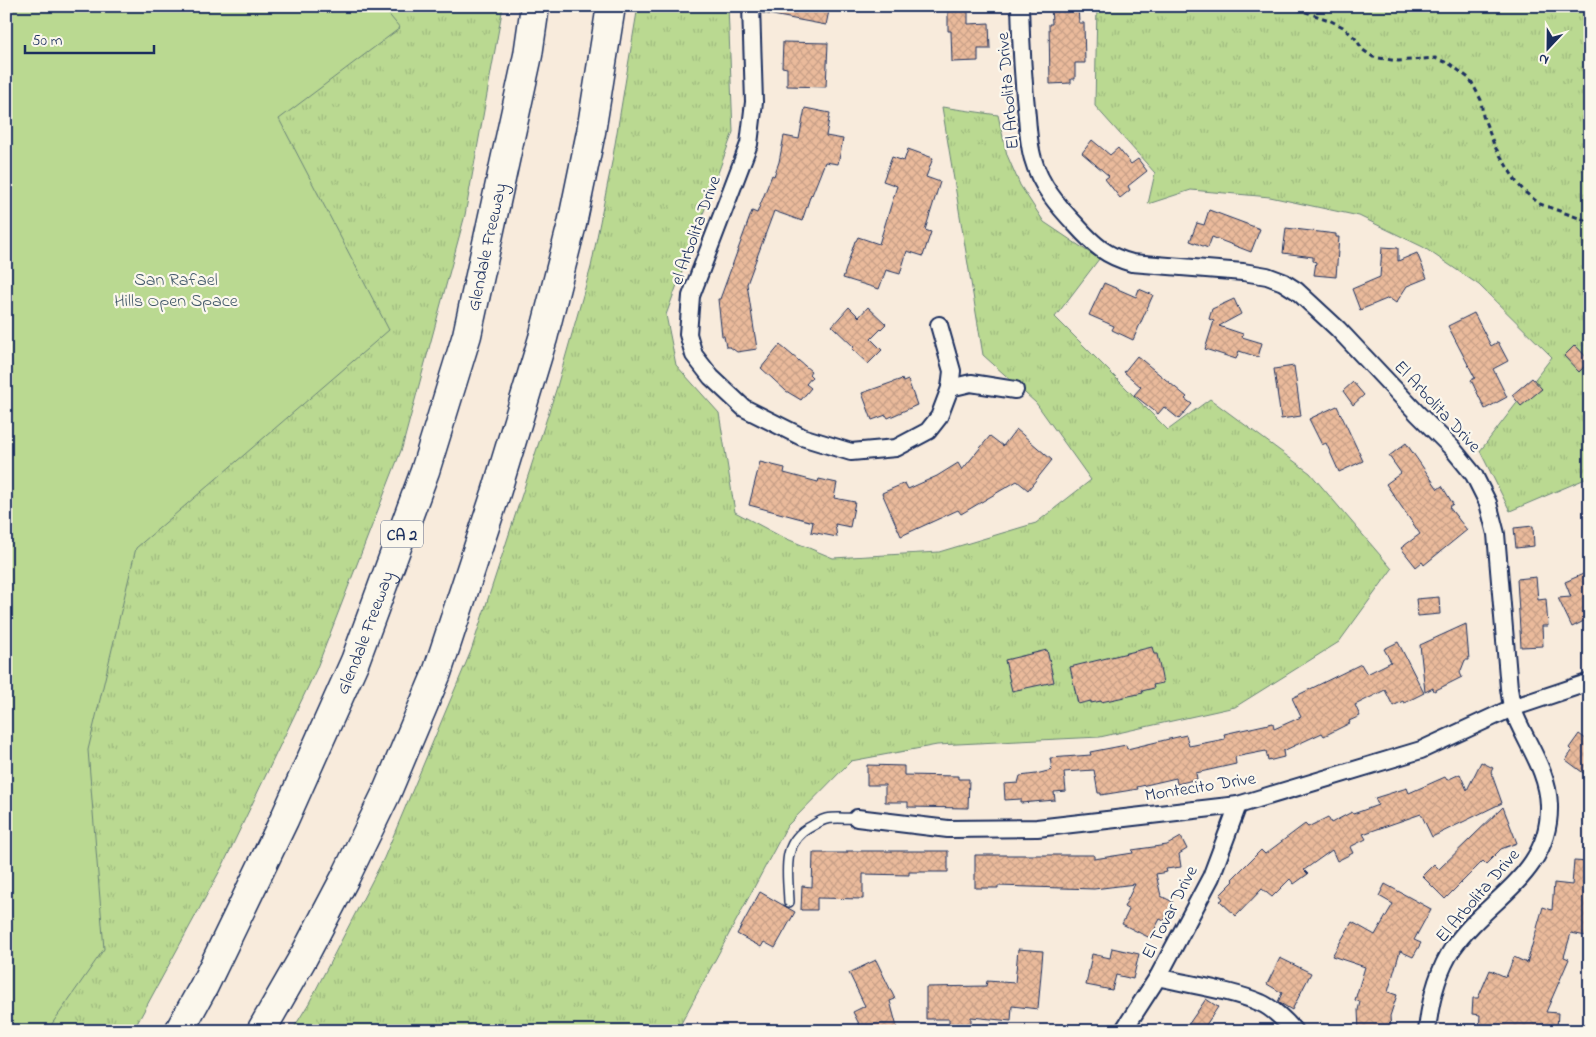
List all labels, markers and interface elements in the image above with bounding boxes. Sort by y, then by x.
scale bar [25,22,154,54]
north arrow [1524,22,1574,72]
text: 50 m [32,30,63,52]
street label: El Arbolita Drive [991,30,1027,151]
text: N [1535,47,1552,70]
street label: el Arbolita Drive [665,171,729,289]
street label: Glendale Freeway [462,181,515,314]
park label: San Rafael Hills Open Space [114,268,239,315]
street label: El Arbolita Drive [1387,356,1487,460]
road number: CA 2 [381,520,423,548]
street label: Glendale Freeway [331,568,402,699]
street label: Montecito Drive [1143,766,1259,810]
street label: El Arbolita Drive [1430,843,1527,949]
street label: El Tovar Drive [1136,861,1206,964]

